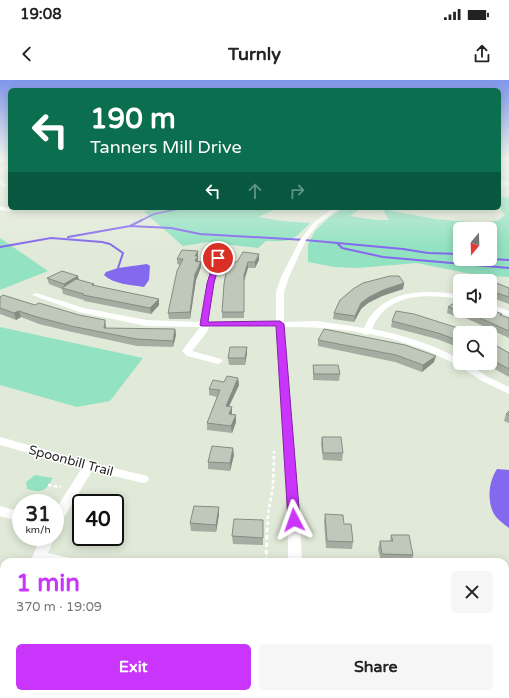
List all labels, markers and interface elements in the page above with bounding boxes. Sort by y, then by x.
text: 19:08 [20,5,62,23]
icon: back [16,43,38,65]
text: Turnly [228,43,281,65]
icon: share [471,43,493,65]
text: 190 m [90,102,176,136]
icon: left [24,104,76,156]
text: Tanners Mill Drive [90,136,242,158]
icon: left [202,180,224,202]
icon: ahead [244,180,266,202]
icon: right [286,180,308,202]
north arrow [453,222,497,266]
map controls [453,222,497,370]
pin [201,241,235,275]
icon: arrive [207,247,229,269]
button: sound [453,274,497,318]
button: search [453,326,497,370]
street label: Spoonbill Trail [27,442,115,480]
speed limit sign: 40 [72,494,124,546]
position arrow [273,499,315,541]
text: 31 [25,503,51,527]
text: km/h [25,524,51,536]
text: 1 min [16,569,80,598]
button: close [451,571,493,613]
text: 370 m · 19:09 [16,599,102,615]
button: Exit [16,644,251,690]
button: Share [259,644,493,690]

